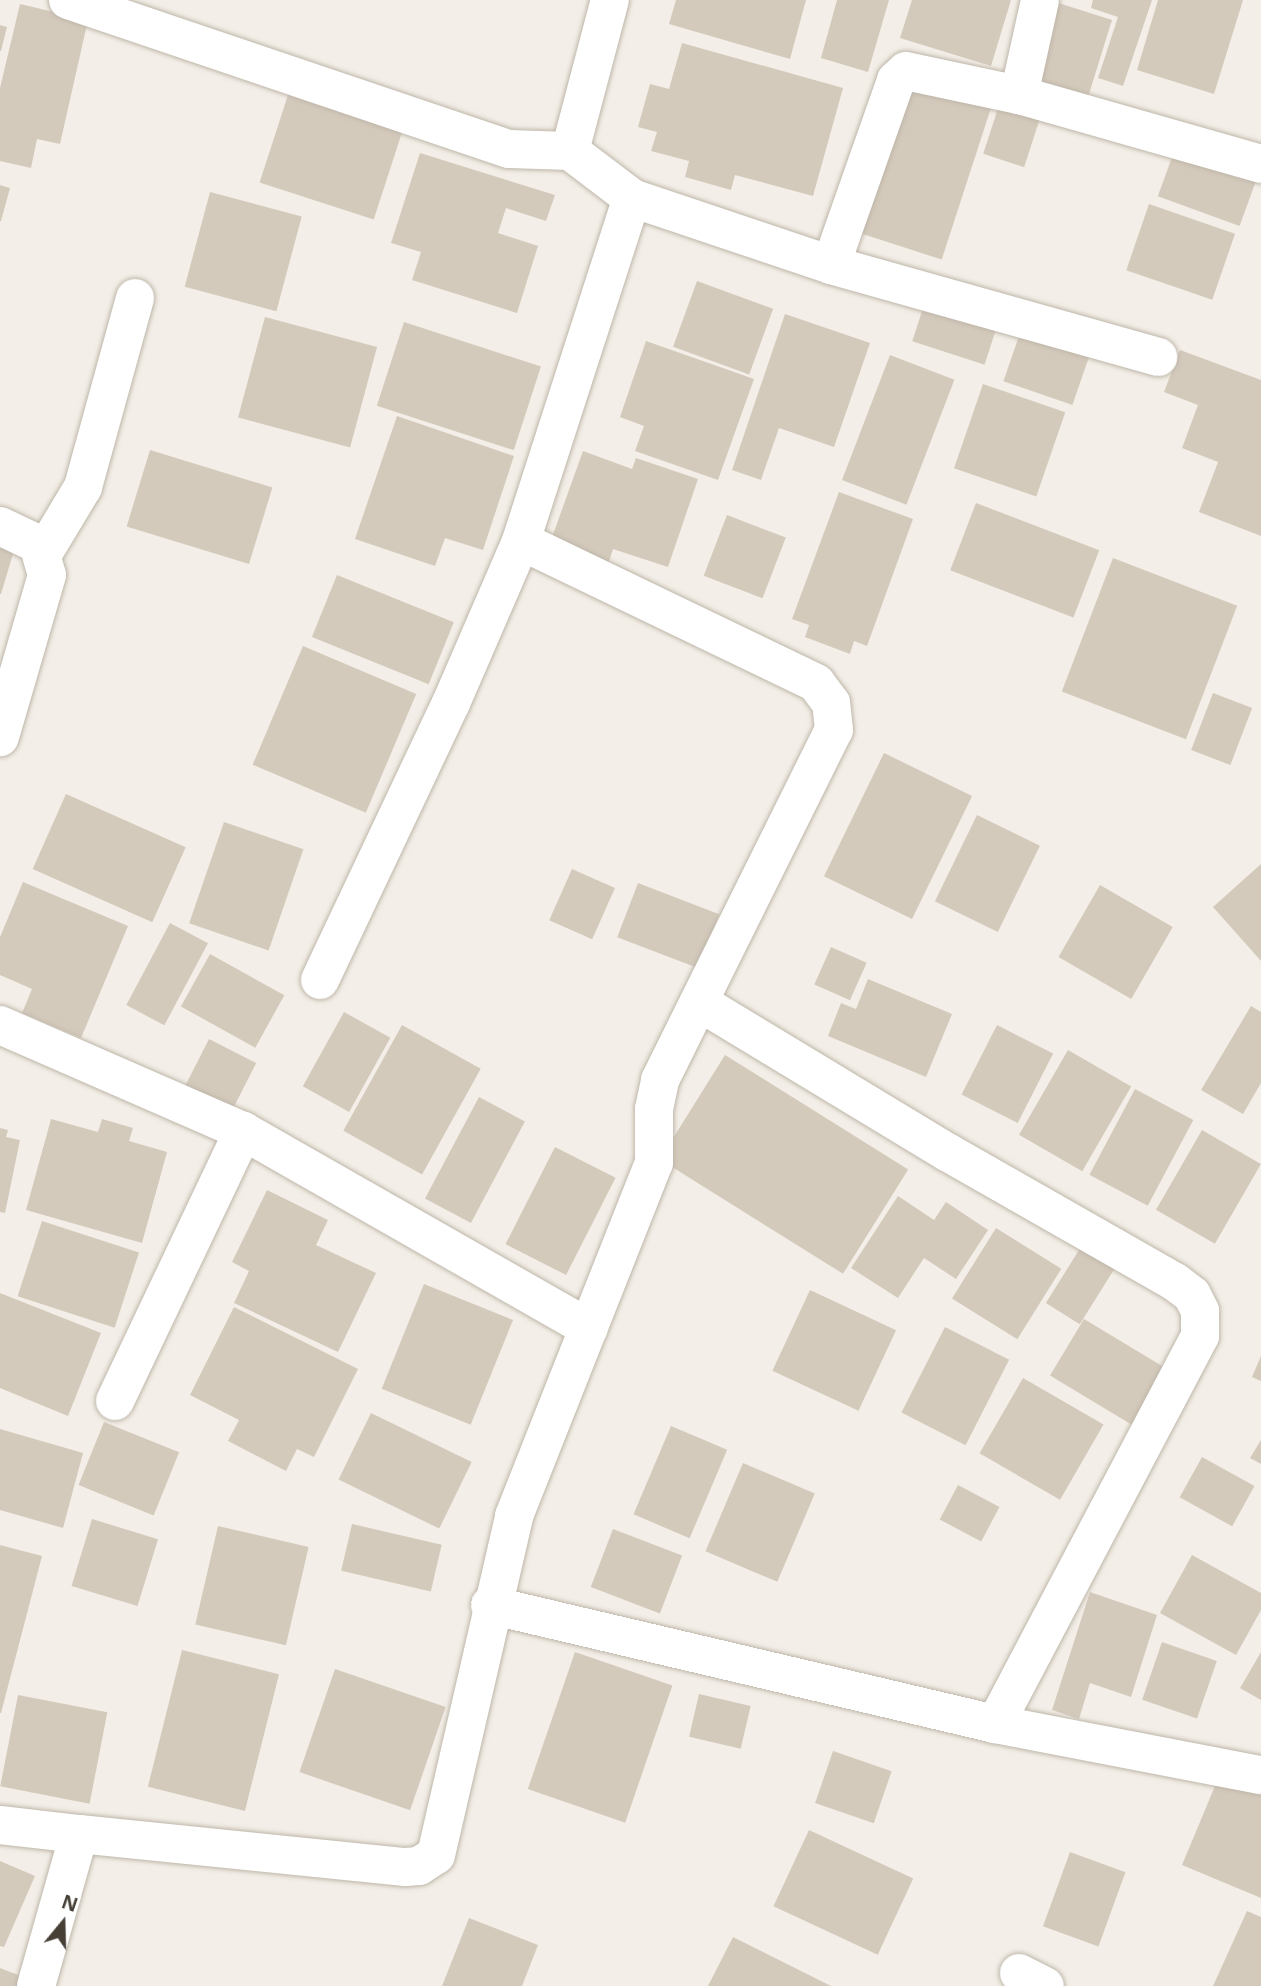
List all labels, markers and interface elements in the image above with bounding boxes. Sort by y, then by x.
north arrow [28,1888,98,1958]
text: N [58,1888,81,1918]

